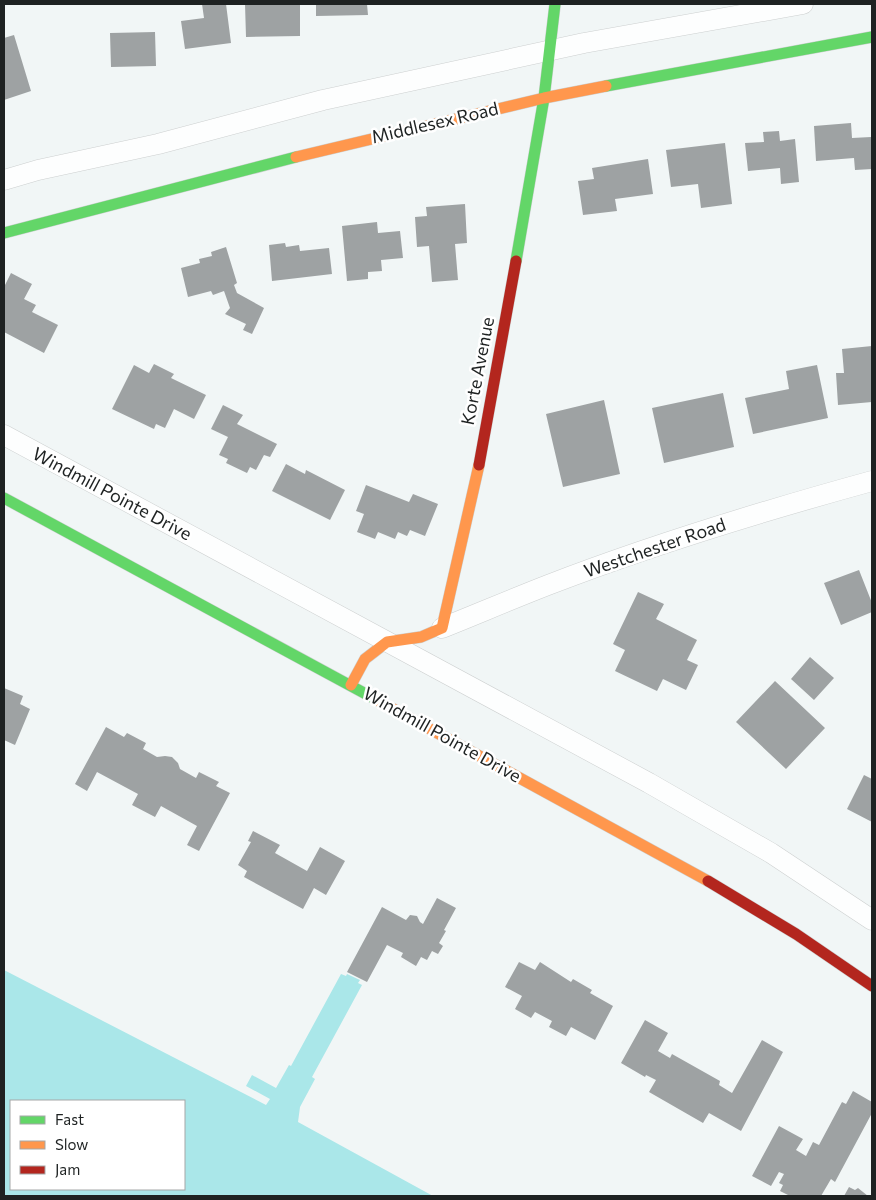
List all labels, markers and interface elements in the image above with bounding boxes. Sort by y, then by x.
street label: Middlesex Road [369,97,500,147]
street label: Korte Avenue [456,315,498,427]
street label: Windmill Pointe Drive [29,442,196,544]
street label: Westchester Road [581,513,728,582]
street label: Windmill Pointe Drive [360,682,525,787]
legend [10,1100,185,1190]
text: Fast [55,1110,84,1128]
text: Slow [55,1135,88,1153]
text: Jam [55,1160,80,1178]

